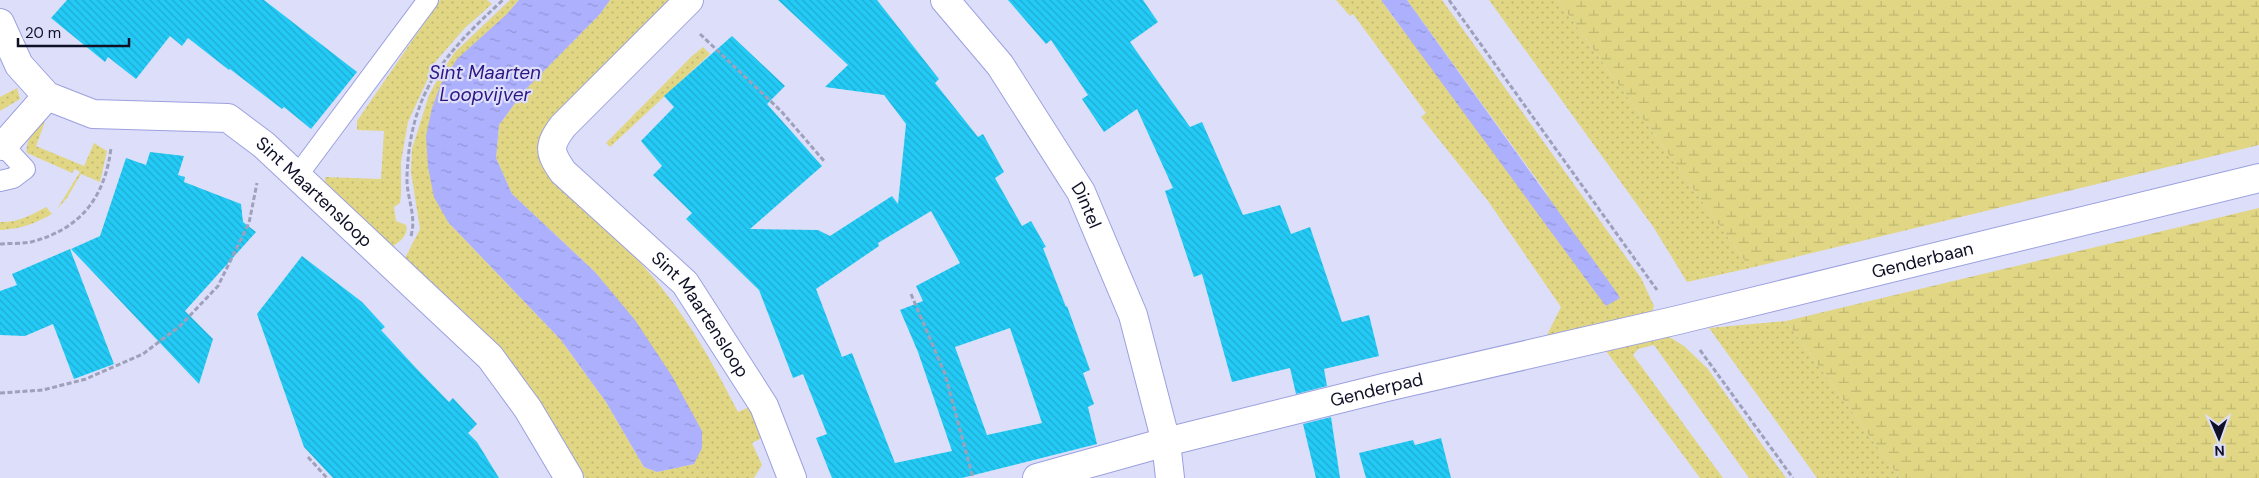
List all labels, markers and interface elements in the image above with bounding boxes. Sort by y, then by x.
scale bar [18,15,129,47]
text: 20 m [25,23,61,43]
water label: Sint Maarten Loopvijver [429,60,541,107]
street label: Sint Maartensloop [251,131,378,253]
street label: Dintel [1066,177,1107,232]
street label: Genderbaan [1869,236,1976,284]
street label: Sint Maartensloop [646,246,755,382]
street label: Genderpad [1328,367,1425,413]
north arrow [2194,413,2244,463]
text: N [2214,442,2225,460]

